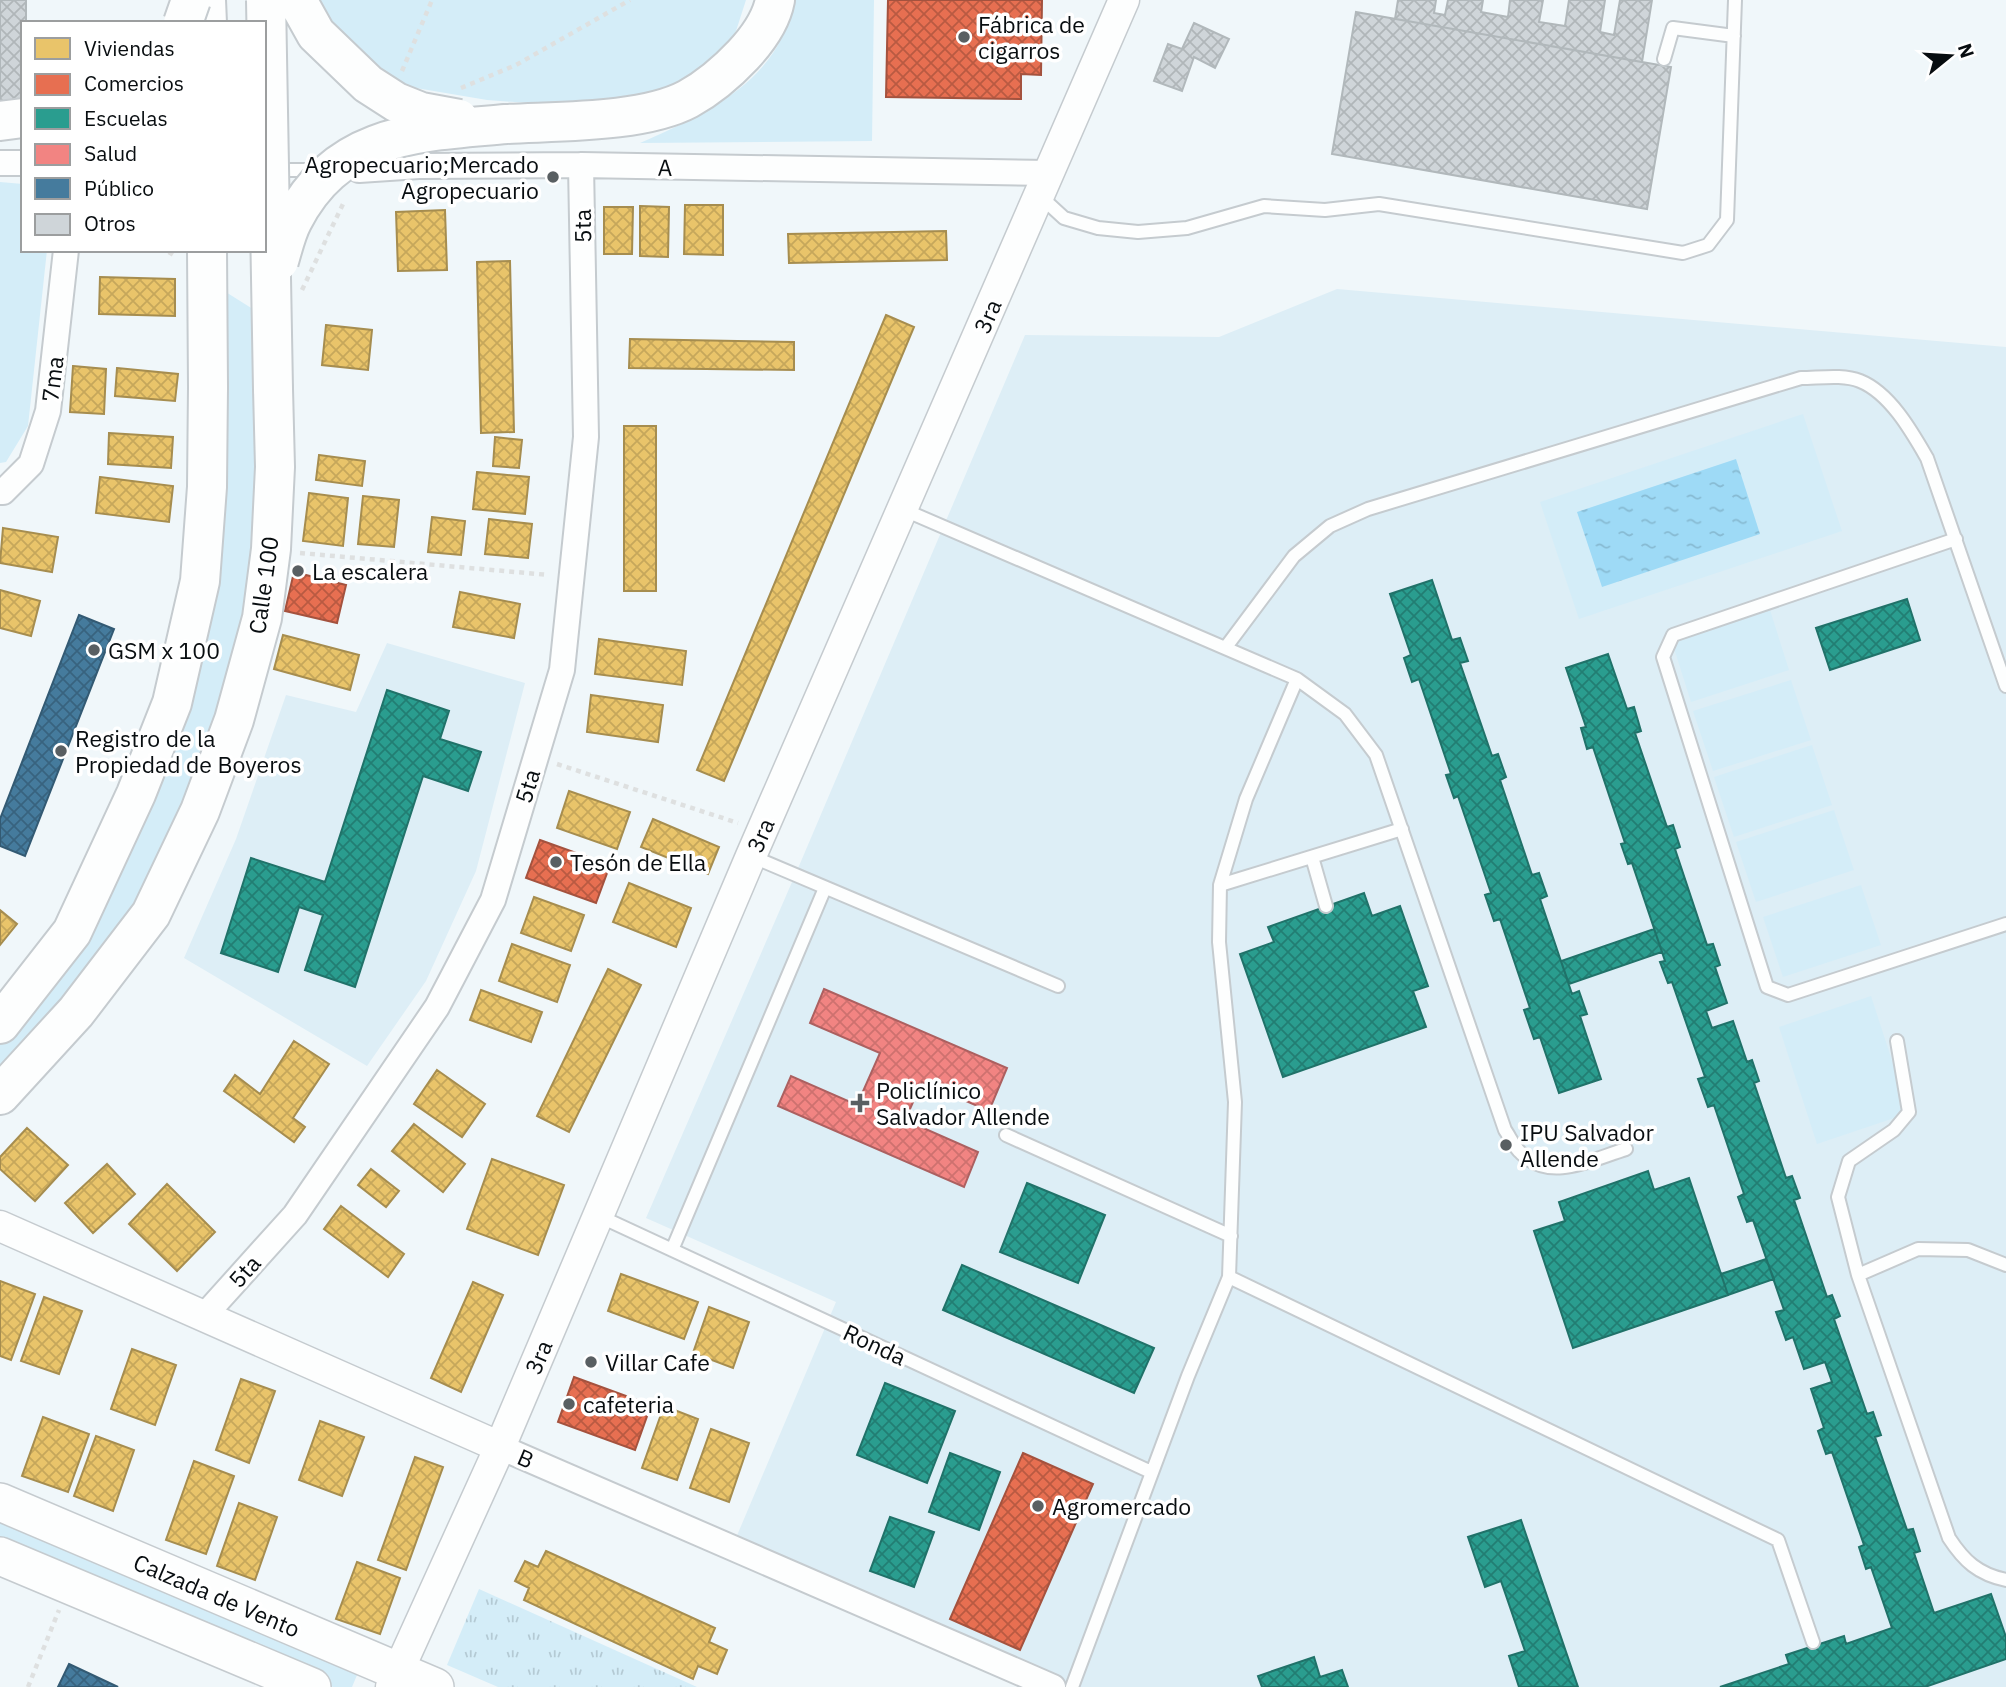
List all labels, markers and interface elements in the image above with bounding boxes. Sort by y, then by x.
place label: Fábrica de cigarros [978,9,1085,65]
legend [21,21,266,252]
north arrow [1915,21,1985,91]
marker: Fábrica de cigarros [956,29,972,45]
text: Viviendas [84,34,175,62]
text: N [1953,40,1980,61]
text: Comercios [84,69,184,97]
text: Escuelas [84,104,168,132]
text: Salud [84,139,137,167]
place label: Agropecuario;Mercado Agropecuario [305,149,539,205]
street label: A [657,152,673,182]
marker: Agropecuario;Mercado Agropecuario [545,169,561,185]
text: Público [84,174,154,202]
text: Otros [84,209,136,237]
street label: 5ta [567,209,597,243]
street label: 3ra [966,294,1008,338]
street label: 7ma [34,354,70,404]
street label: Calle 100 [241,534,285,636]
place label: La escalera [312,556,428,586]
marker: La escalera [290,563,306,579]
place label: GSM x 100 [108,635,220,665]
marker: GSM x 100 [86,642,102,658]
place label: Registro de la Propiedad de Boyeros [75,723,302,779]
marker: Registro de la Propiedad de Boyeros [53,743,69,759]
street label: 5ta [508,765,546,807]
street label: 3ra [739,813,781,857]
place label: Tesón de Ella [570,847,706,877]
marker: Tesón de Ella [548,854,564,870]
place label: Policlínico Salvador Allende [876,1075,1050,1131]
marker: Policlínico Salvador Allende [850,1093,870,1113]
place label: IPU Salvador Allende [1520,1117,1654,1173]
marker: IPU Salvador Allende [1498,1137,1514,1153]
street label: 5ta [221,1248,267,1294]
street label: Ronda [839,1316,911,1372]
street label: 3ra [517,1335,559,1379]
place label: Villar Cafe [605,1347,710,1377]
marker: Villar Cafe [583,1354,599,1370]
place label: cafeteria [583,1389,674,1419]
marker: cafeteria [561,1396,577,1412]
street label: B [513,1441,539,1475]
place label: Agromercado [1052,1491,1191,1521]
marker: Agromercado [1030,1498,1046,1514]
street label: Calzada de Vento [129,1546,305,1644]

